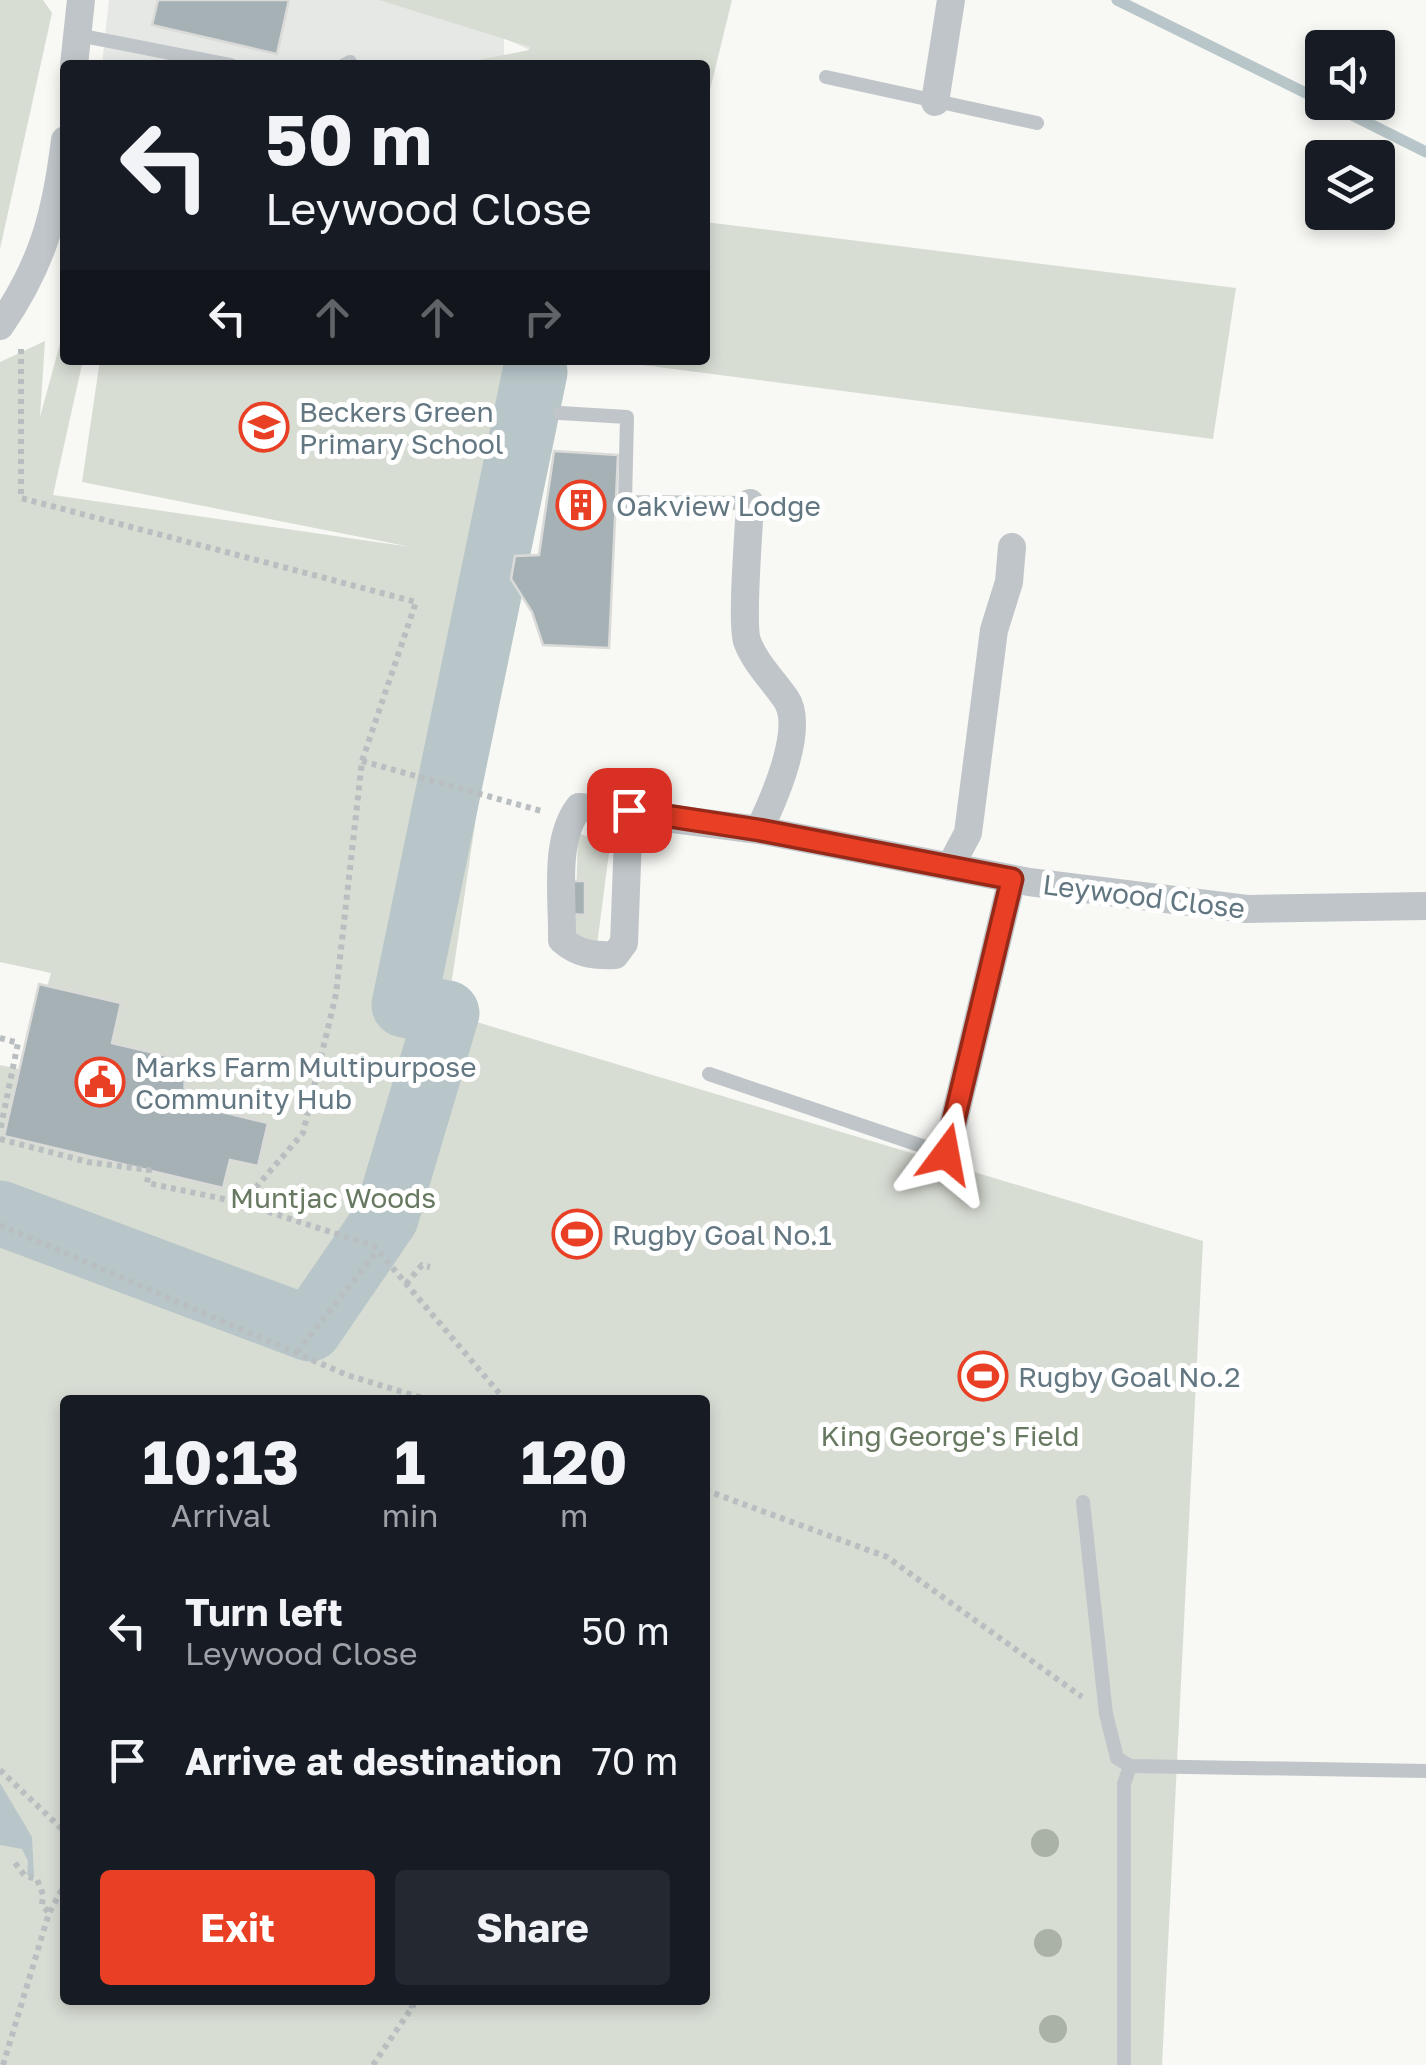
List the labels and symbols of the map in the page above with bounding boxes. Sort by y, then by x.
place label: Beckers Green Primary School [299,395,504,460]
school or university icon: Beckers Green Primary School [238,401,290,453]
building icon: Oakview Lodge [555,479,607,531]
place label: Oakview Lodge [616,489,821,522]
pin [587,768,672,853]
street label: Leywood Close [1041,867,1247,925]
place label: Marks Farm Multipurpose Community Hub [135,1050,476,1115]
public building icon: Marks Farm Multipurpose Community Hub [74,1056,126,1108]
position arrow [894,1102,998,1206]
park label: Muntjac Woods [230,1181,436,1214]
sports icon: Rugby Goal No.1 [551,1208,603,1260]
place label: Rugby Goal No.1 [612,1218,832,1251]
sports icon: Rugby Goal No.2 [957,1350,1009,1402]
place label: Rugby Goal No.2 [1018,1360,1240,1393]
park label: King George's Field [820,1419,1080,1452]

